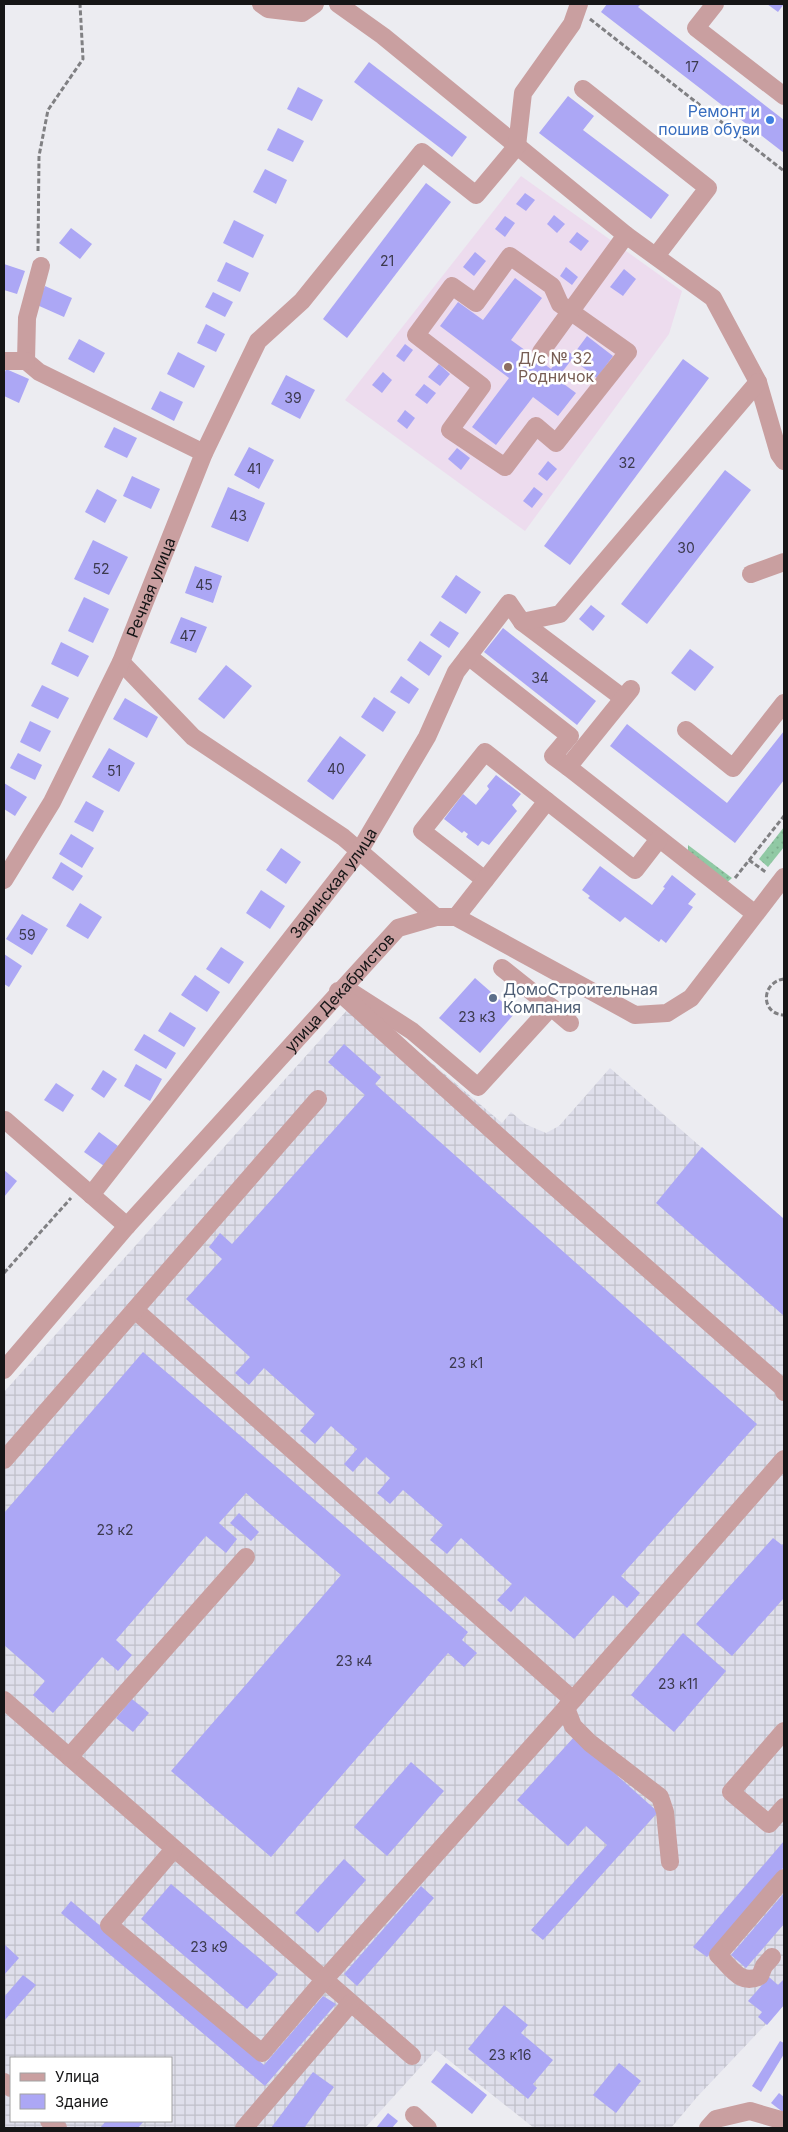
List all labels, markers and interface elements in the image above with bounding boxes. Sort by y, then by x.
house number: 17 [685,58,699,75]
place label: Ремонт и пошив обуви [658,101,760,139]
marker: Ремонт и пошив обуви [764,114,776,126]
house number: 21 [380,252,394,269]
place label: Д/с № 32 Родничок [518,348,595,386]
marker: Д/с № 32 Родничок [502,361,514,373]
house number: 39 [284,389,302,406]
house number: 32 [618,454,636,471]
house number: 41 [247,460,261,477]
house number: 43 [229,507,247,524]
street label: Речная улица [122,534,180,640]
house number: 30 [677,539,695,556]
house number: 52 [92,560,110,577]
house number: 45 [195,576,213,593]
house number: 47 [180,627,197,644]
house number: 34 [531,669,549,686]
house number: 40 [327,760,345,777]
house number: 51 [107,762,121,779]
street label: Заринская улица [285,824,381,942]
house number: 59 [18,926,36,943]
street label: улица Декабристов [280,929,398,1056]
place label: ДомоСтроительная Компания [503,979,658,1017]
marker: ДомоСтроительная Компания [487,992,499,1004]
house number: 23 к3 [458,1008,496,1025]
house number: 23 к1 [449,1354,483,1371]
house number: 23 к2 [96,1521,134,1538]
house number: 23 к4 [335,1652,373,1669]
house number: 23 к11 [658,1675,698,1692]
house number: 23 к9 [190,1938,228,1955]
house number: 23 к16 [488,2046,532,2063]
legend [10,2057,172,2122]
text: Улица [55,2067,99,2086]
text: Здание [55,2092,109,2111]

